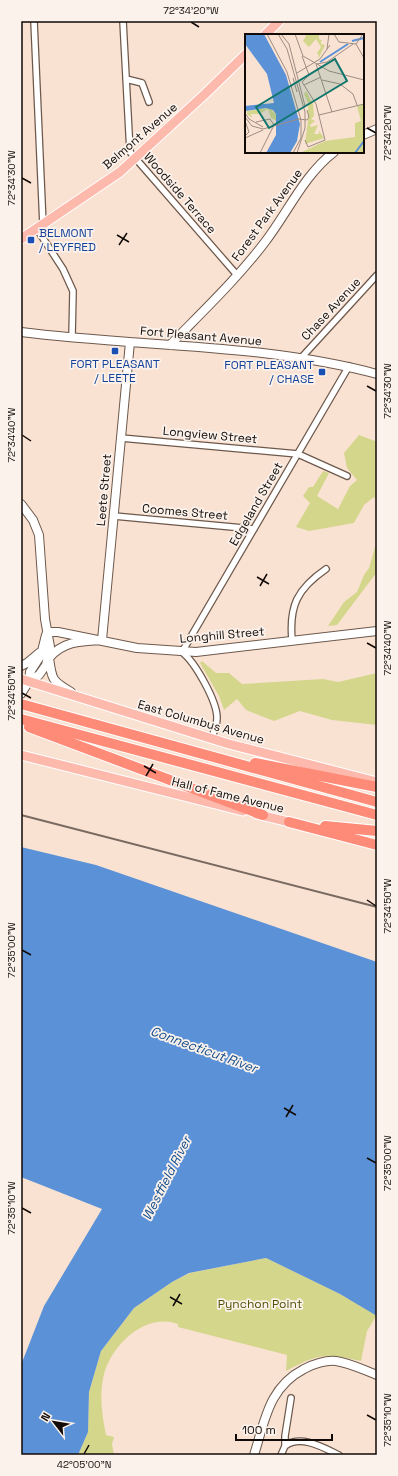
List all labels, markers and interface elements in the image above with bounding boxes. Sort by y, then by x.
text: 72°34'20"W [163,4,219,17]
inset map [245,34,364,153]
street label: Belmont Avenue [99,99,181,173]
text: 72°34'20"W [381,105,394,161]
street label: Woodside Terrace [140,149,220,237]
text: 72°34'30"W [5,150,18,206]
street label: Forest Park Avenue [228,166,306,264]
place label: BELMONT / LEYFRED [39,225,96,255]
marker: BELMONT / LEYFRED [26,235,36,245]
street label: Chase Avenue [298,274,364,344]
street label: Fort Pleasant Avenue [139,323,263,349]
marker: FORT PLEASANT / LEETE [110,346,120,356]
place label: FORT PLEASANT / LEETE [70,356,160,386]
place label: FORT PLEASANT / CHASE [224,357,314,387]
text: 72°34'30"W [381,363,394,419]
marker: FORT PLEASANT / CHASE [317,367,327,377]
text: 72°34'40"W [5,407,18,463]
street label: Longview Street [162,423,258,447]
street label: Leete Street [93,453,115,527]
street label: Edgeland Street [226,459,286,549]
street label: Coomes Street [141,500,229,524]
text: 72°34'40"W [381,620,394,676]
street label: Longhill Street [179,623,265,647]
text: 72°34'50"W [5,665,18,721]
street label: East Columbus Avenue [136,696,266,748]
street label: Hall of Fame Avenue [170,773,286,817]
text: 72°34'50"W [381,878,394,934]
text: 72°35'00"W [5,922,18,978]
water label: Connecticut River [148,1022,262,1077]
water label: Westfield River [138,1132,196,1223]
text: 72°35'00"W [381,1135,394,1191]
text: 72°35'10"W [5,1181,18,1235]
park label: Pynchon Point [218,1296,302,1312]
text: 72°35'10"W [381,1393,394,1447]
north arrow [34,1402,74,1442]
text: N [38,1410,53,1424]
scale bar [236,1416,332,1442]
text: 100 m [242,1422,276,1438]
text: 42°05'00"N [57,1458,111,1471]

